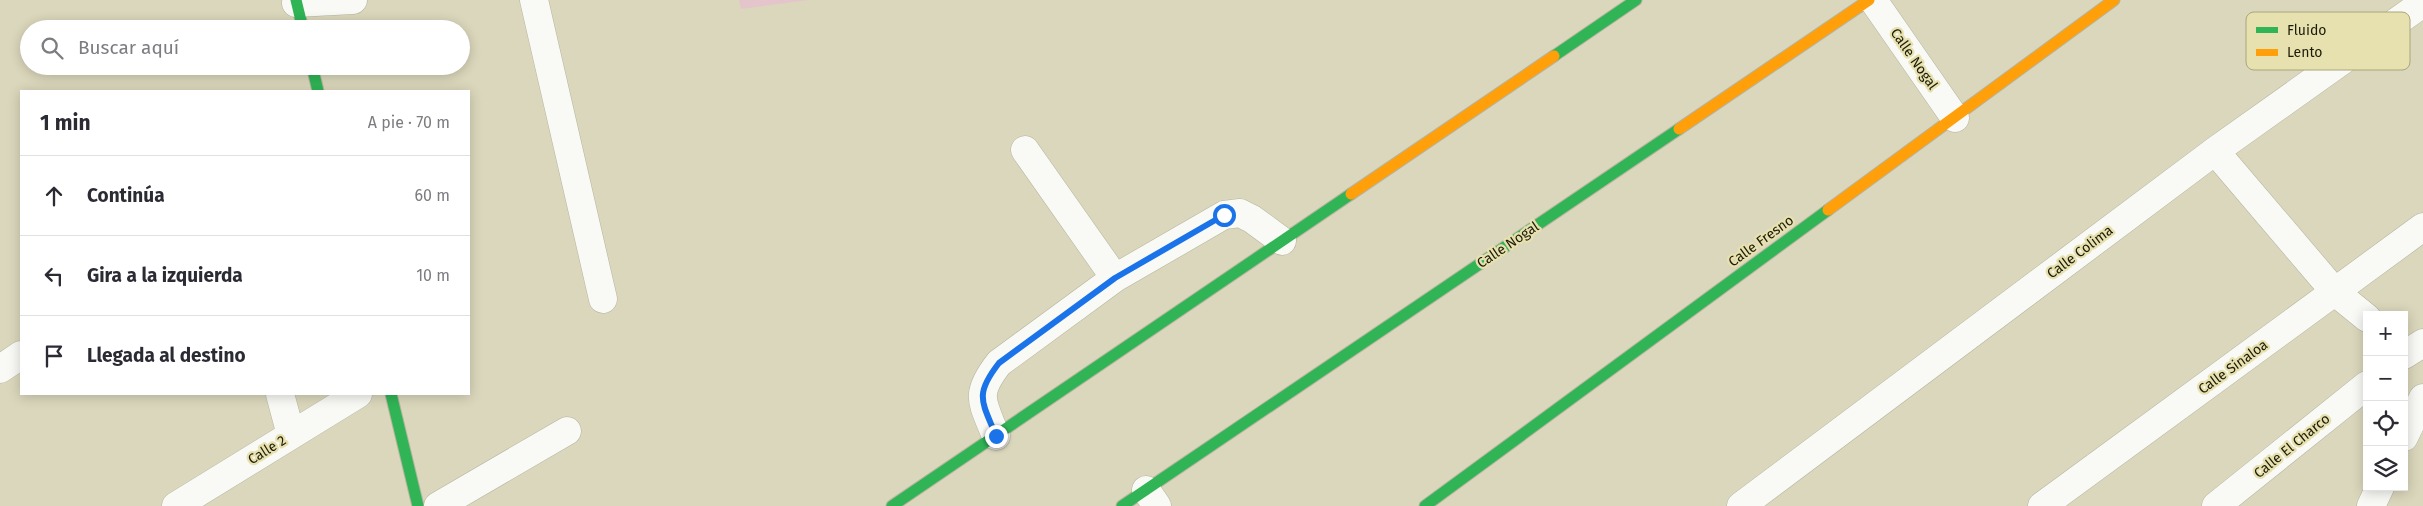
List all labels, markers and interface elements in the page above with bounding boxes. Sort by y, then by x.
legend [2246,12,2410,70]
search box [20,20,470,75]
text: Fluido [2287,22,2326,39]
street label: Calle Nogal [1887,25,1941,93]
icon: search [38,34,66,62]
text: Buscar aquí [78,36,179,59]
text: Lento [2287,44,2322,61]
text: 1 min [40,110,91,136]
text: A pie · 70 m [368,113,450,132]
icon: ahead [40,182,68,210]
text: Continúa [87,184,165,207]
text: 60 m [415,186,450,205]
route start [1213,204,1236,227]
street label: Calle Fresno [1725,212,1797,270]
street label: Calle Nogal [1474,218,1542,272]
street label: Calle Colima [2044,222,2116,282]
icon: left [40,262,68,290]
text: Gira a la izquierda [87,264,243,287]
text: 10 m [416,266,450,285]
map controls [2363,311,2408,491]
button: + [2363,311,2408,356]
street label: Calle Sinaloa [2195,336,2271,398]
icon: arrive [40,342,68,370]
text: Llegada al destino [87,344,246,367]
button: − [2363,356,2408,401]
button: locate [2363,401,2408,446]
street label: Calle El Charco [2251,410,2333,482]
route end [985,425,1008,448]
street label: Calle 2 [245,432,289,468]
button: layers [2363,446,2408,491]

